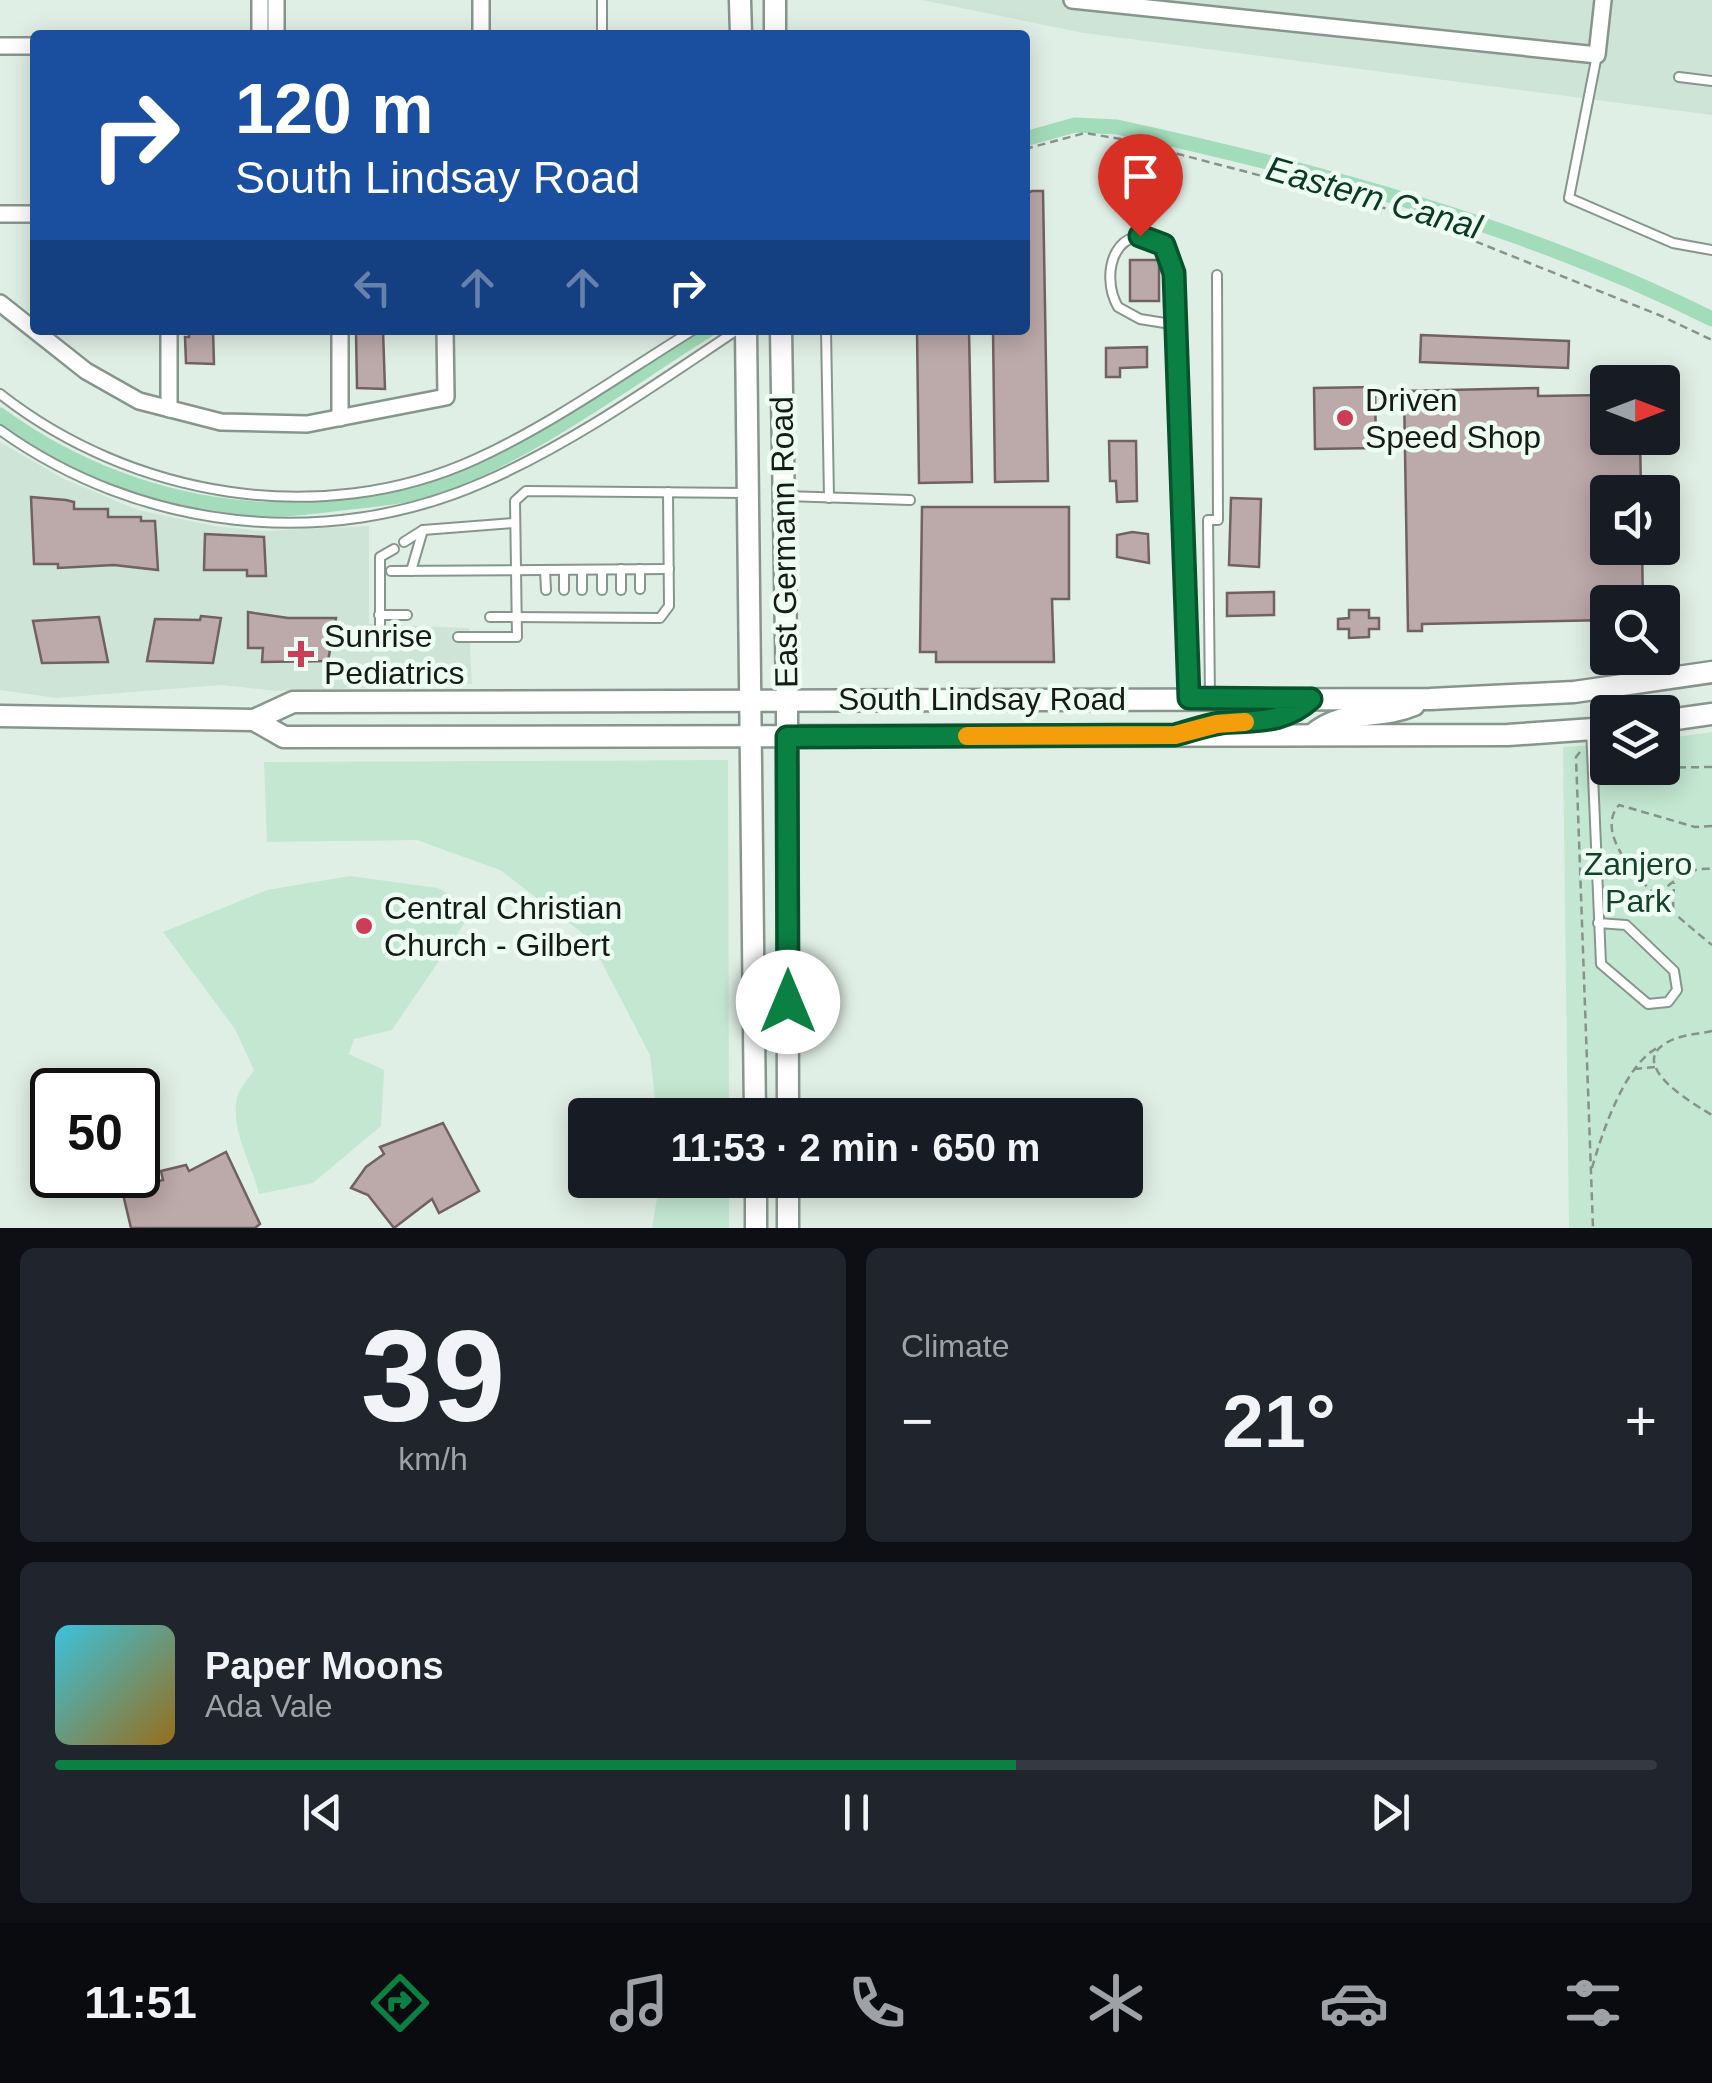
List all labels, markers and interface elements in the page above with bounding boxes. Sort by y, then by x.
icon: right [70,70,200,200]
text: 120 m [235,70,433,148]
pin [1098,134,1183,237]
water label: Eastern Canal [1262,148,1487,247]
icon: arrive [1113,149,1168,204]
text: South Lindsay Road [235,152,640,203]
icon: left [345,260,400,315]
icon: ahead [450,260,505,315]
icon: ahead [555,260,610,315]
icon: right [660,260,715,315]
north arrow [1590,365,1680,455]
map controls [1590,365,1680,785]
place label: Driven Speed Shop [1365,382,1541,455]
street label: East Germann Road [763,396,805,688]
marker: Driven Speed Shop [1334,407,1356,429]
button: sound [1590,475,1680,565]
button: search [1590,585,1680,675]
place label: Sunrise Pediatrics [324,618,465,691]
marker: Sunrise Pediatrics [288,641,314,667]
street label: South Lindsay Road [838,681,1126,717]
button: layers [1590,695,1680,785]
park label: Zanjero Park [1584,846,1692,919]
place label: Central Christian Church - Gilbert [384,890,622,963]
marker: Central Christian Church - Gilbert [353,915,375,937]
position arrow [736,950,840,1054]
speed limit sign: 50 [30,1068,160,1198]
text: 11:53 · 2 min · 650 m [671,1127,1040,1169]
text: 39 [361,1303,505,1449]
text: Climate [901,1328,1009,1364]
text: 21° [1222,1379,1336,1463]
text: − [901,1390,933,1452]
text: + [1625,1390,1657,1452]
text: km/h [398,1441,468,1477]
text: Paper Moons [205,1645,444,1687]
text: Ada Vale [205,1688,333,1724]
icon: previous [295,1785,350,1840]
icon: pause [829,1785,884,1840]
icon: next [1363,1785,1418,1840]
icon: directions [365,1968,435,2038]
icon: music [604,1968,674,2038]
icon: phone [842,1968,912,2038]
icon: climate [1081,1968,1151,2038]
icon: car [1319,1968,1389,2038]
icon: filters [1558,1968,1628,2038]
text: 11:51 [84,1977,197,2028]

